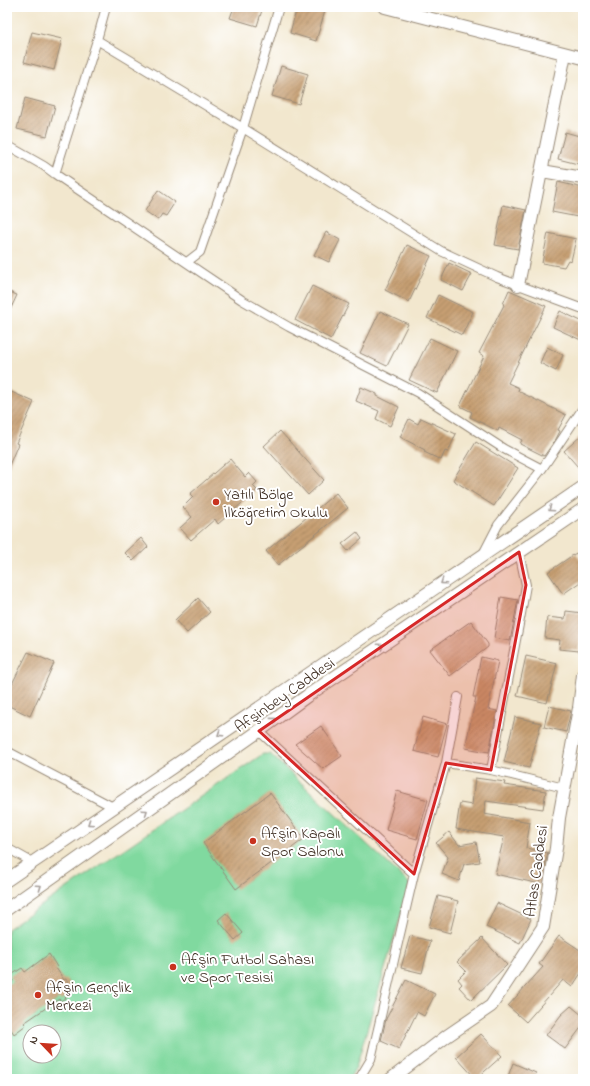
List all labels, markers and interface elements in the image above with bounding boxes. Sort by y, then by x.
place label: Yatılı Bölge İlköğretim Okulu [224,483,328,525]
marker: Yatılı Bölge İlköğretim Okulu [211,497,221,507]
one-way arrow [548,504,555,512]
one-way arrow [441,577,448,584]
one-way arrow [377,643,384,651]
street label: Afşinbey Caddesi [230,652,341,739]
one-way arrow [270,717,277,725]
one-way arrow [217,729,224,737]
one-way arrow [141,809,148,817]
one-way arrow [87,818,94,825]
place label: Afşin Kapalı Spor Salonu [261,822,344,864]
street label: Atlas Caddesi [519,824,555,919]
marker: Afşin Kapalı Spor Salonu [248,836,258,846]
one-way arrow [35,884,42,891]
place label: Afşin Futbol Sahası ve Spor Tesisi [181,948,314,990]
marker: Afşin Futbol Sahası ve Spor Tesisi [168,962,178,972]
place label: Afşin Gençlik Merkezi [46,976,132,1018]
marker: Afşin Gençlik Merkezi [33,990,43,1000]
north arrow [22,1024,62,1064]
text: N [25,1033,43,1047]

